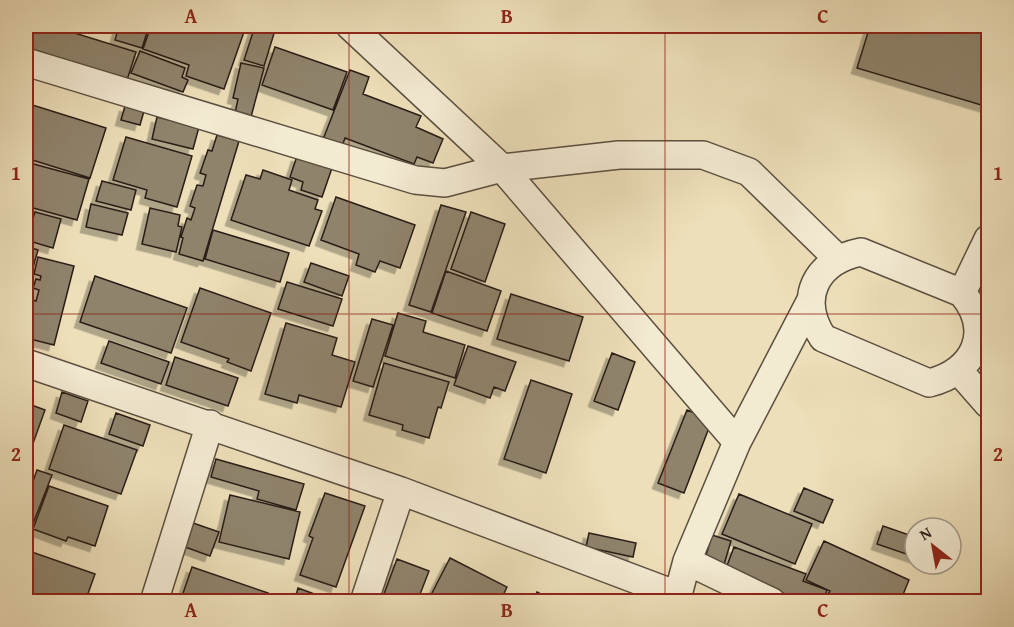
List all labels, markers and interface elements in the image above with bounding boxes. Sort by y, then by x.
text: A [185,1,198,30]
text: B [501,1,513,30]
text: C [817,1,829,30]
text: 1 [11,158,21,187]
text: 1 [993,158,1003,187]
text: 2 [11,439,21,468]
text: 2 [993,439,1003,468]
north arrow [903,516,963,576]
text: N [915,520,936,546]
text: A [185,595,198,624]
text: B [501,595,513,624]
text: C [817,595,829,624]

